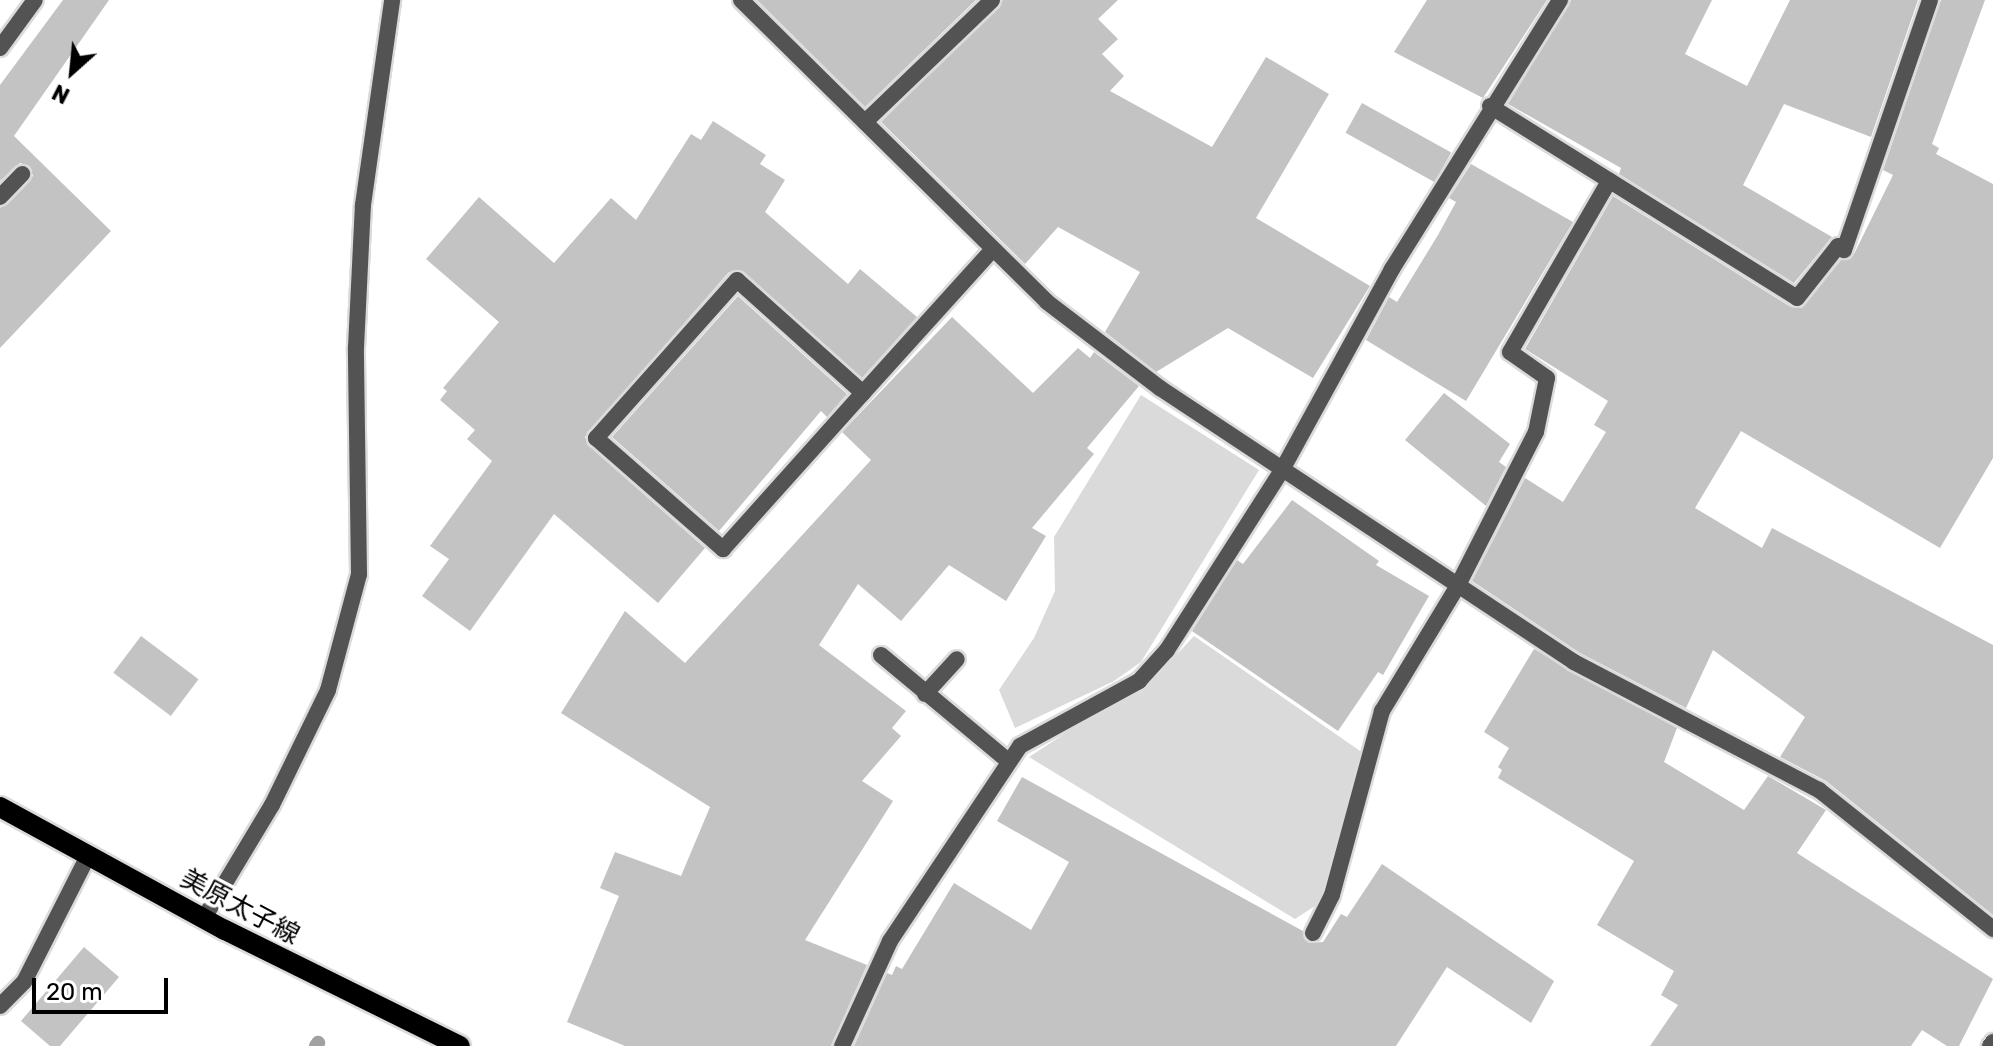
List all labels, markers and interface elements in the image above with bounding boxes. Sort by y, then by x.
north arrow [32,32,112,112]
text: N [48,78,74,109]
street label: 美原太子線 [175,863,305,951]
scale bar [36,962,172,1012]
text: 20 m [46,978,103,1006]

